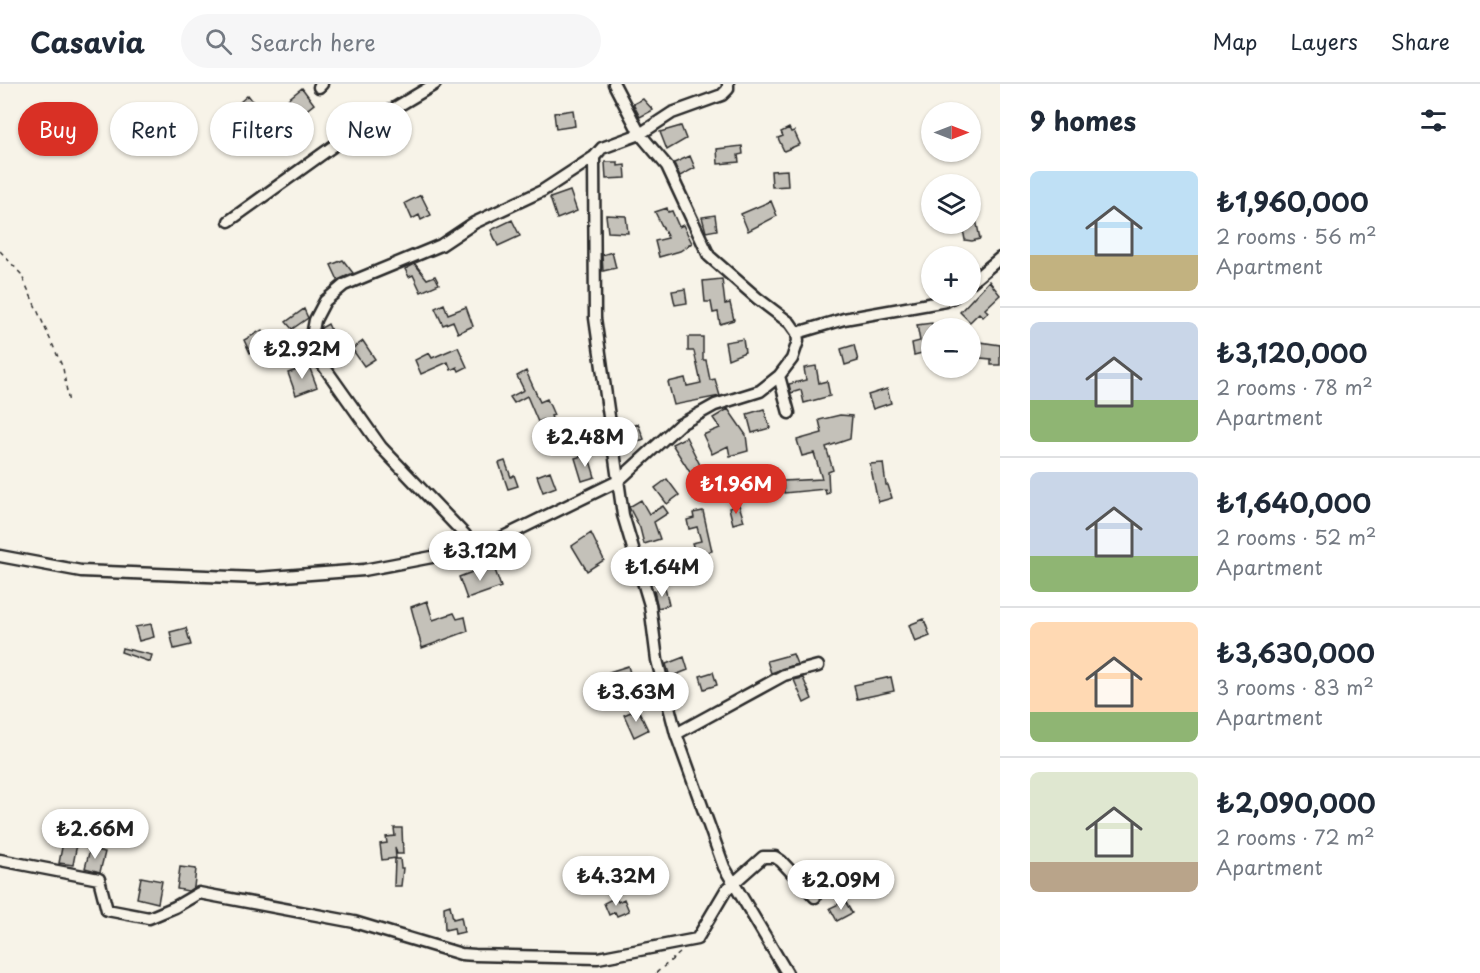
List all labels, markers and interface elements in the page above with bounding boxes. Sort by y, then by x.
search box [181,14,601,68]
text: Casavia [30,20,145,63]
icon: search [202,25,235,58]
text: Search here [250,25,376,58]
text: Map [1213,25,1257,57]
text: Layers [1290,25,1358,57]
text: Share [1391,25,1450,57]
text: 9 homes [1030,101,1136,140]
chip: Buy [18,102,98,156]
chip: Rent [110,102,198,156]
chip: Filters [210,102,314,156]
chip: New [326,102,412,156]
north arrow [921,102,981,162]
map controls [921,102,981,378]
icon: filters [1417,104,1450,137]
button: layers [921,174,981,234]
text: ₺1,960,000 [1216,182,1369,221]
icon: home [1078,195,1150,267]
text: 2 rooms · 56 m² [1216,221,1377,251]
button: + [921,246,981,306]
text: Apartment [1216,251,1323,281]
button: − [921,318,981,378]
pin: ₺2.92M [253,329,351,380]
text: ₺2.92M [263,333,341,363]
text: ₺3,120,000 [1216,333,1368,372]
icon: home [1078,346,1150,418]
text: 2 rooms · 78 m² [1216,372,1373,402]
text: Apartment [1216,402,1323,432]
pin: ₺2.48M [536,417,634,468]
text: ₺2.48M [546,421,624,451]
pin: ₺1.96M [687,464,785,515]
text: ₺1.96M [700,468,772,498]
text: ₺1,640,000 [1216,483,1371,522]
icon: home [1078,496,1150,568]
text: 2 rooms · 52 m² [1216,522,1376,552]
pin: ₺3.12M [431,531,529,582]
text: ₺3.12M [443,535,517,565]
pin: ₺1.64M [613,547,711,598]
text: ₺1.64M [625,551,699,581]
text: Apartment [1216,552,1323,582]
text: ₺3,630,000 [1216,633,1375,672]
icon: home [1078,646,1150,718]
pin: ₺3.63M [587,672,685,723]
text: 3 rooms · 83 m² [1216,672,1374,702]
text: ₺3.63M [597,676,675,706]
text: Apartment [1216,702,1323,732]
text: ₺2,090,000 [1216,783,1376,822]
icon: home [1078,796,1150,868]
pin: ₺2.66M [46,809,144,860]
text: ₺2.66M [56,813,134,843]
text: 2 rooms · 72 m² [1216,822,1375,852]
text: Apartment [1216,852,1323,882]
pin: ₺4.32M [567,856,665,907]
text: ₺4.32M [576,860,656,890]
pin: ₺2.09M [792,860,890,911]
text: ₺2.09M [801,864,881,894]

